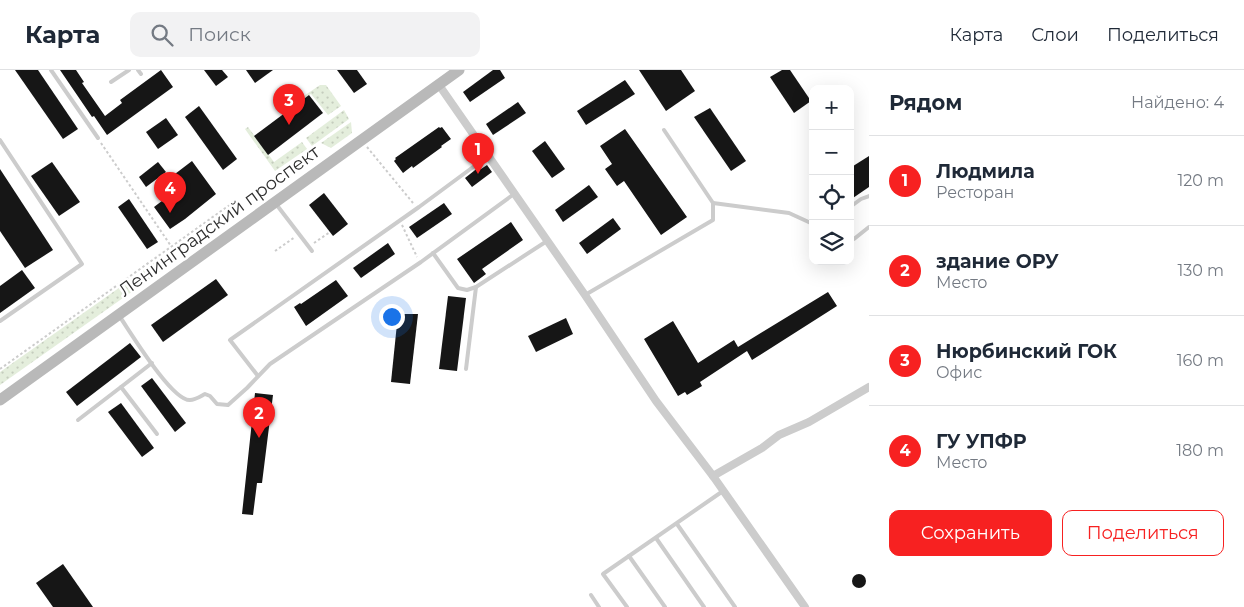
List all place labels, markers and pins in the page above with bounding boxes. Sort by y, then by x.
pin: 3 [273,84,305,125]
pin: 1 [462,133,494,174]
pin: 4 [154,172,186,213]
pin: 2 [243,397,275,438]

